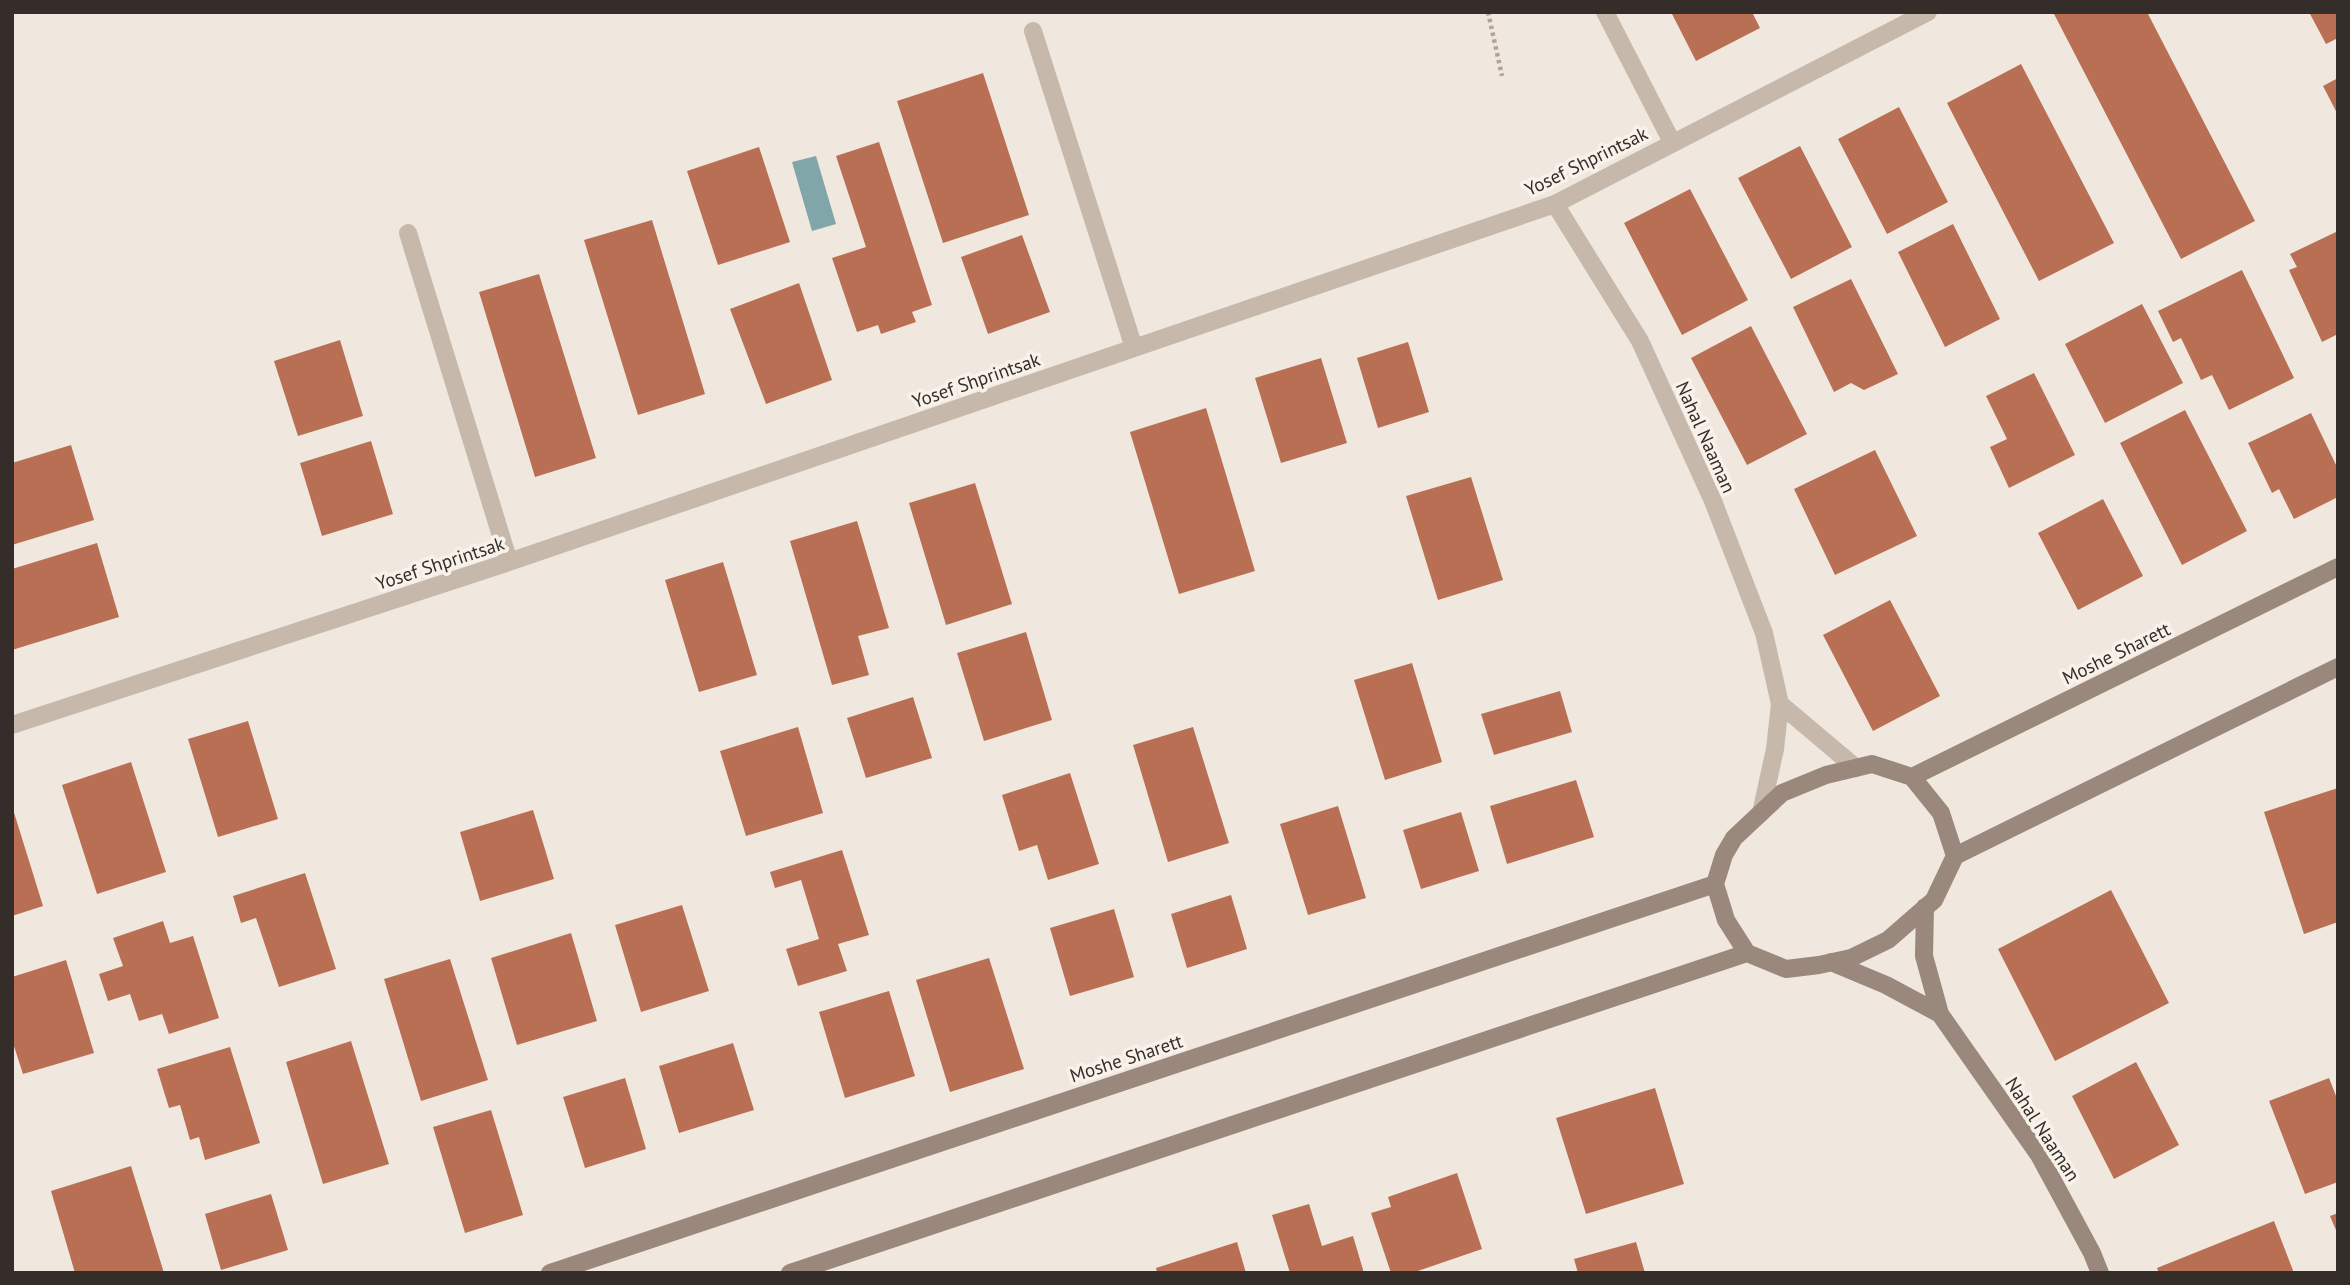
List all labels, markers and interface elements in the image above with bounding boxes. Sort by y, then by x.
street label: Yosef Shprintsak [1521,121,1651,201]
street label: Yosef Shprintsak [909,347,1043,413]
street label: Nahal Naaman [1671,378,1741,496]
street label: Yosef Shprintsak [373,531,507,595]
street label: Moshe Sharett [2058,616,2174,689]
street label: Moshe Sharett [1067,1028,1186,1088]
street label: Nahal Naaman [2000,1072,2086,1186]

